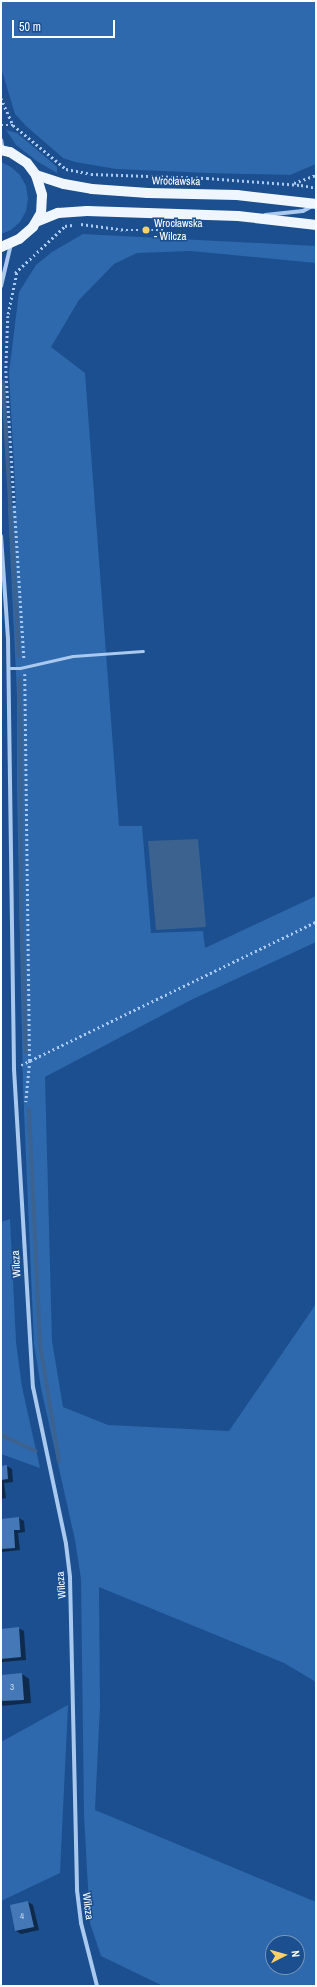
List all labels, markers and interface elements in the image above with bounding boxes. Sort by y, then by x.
scale bar [14,12,117,38]
text: 50 m [19,19,41,35]
street label: Wrocławska [152,174,200,188]
place label: Wrocławska - Wilcza [154,217,202,243]
marker: Wrocławska - Wilcza [141,225,151,235]
street label: Wilcza [8,1250,24,1278]
street label: Wilcza [53,1571,69,1599]
house number: 3 [10,1682,14,1692]
street label: Wilcza [80,1892,96,1920]
house number: 4 [20,1911,24,1921]
north arrow [265,1935,305,1975]
text: N [289,1950,303,1958]

